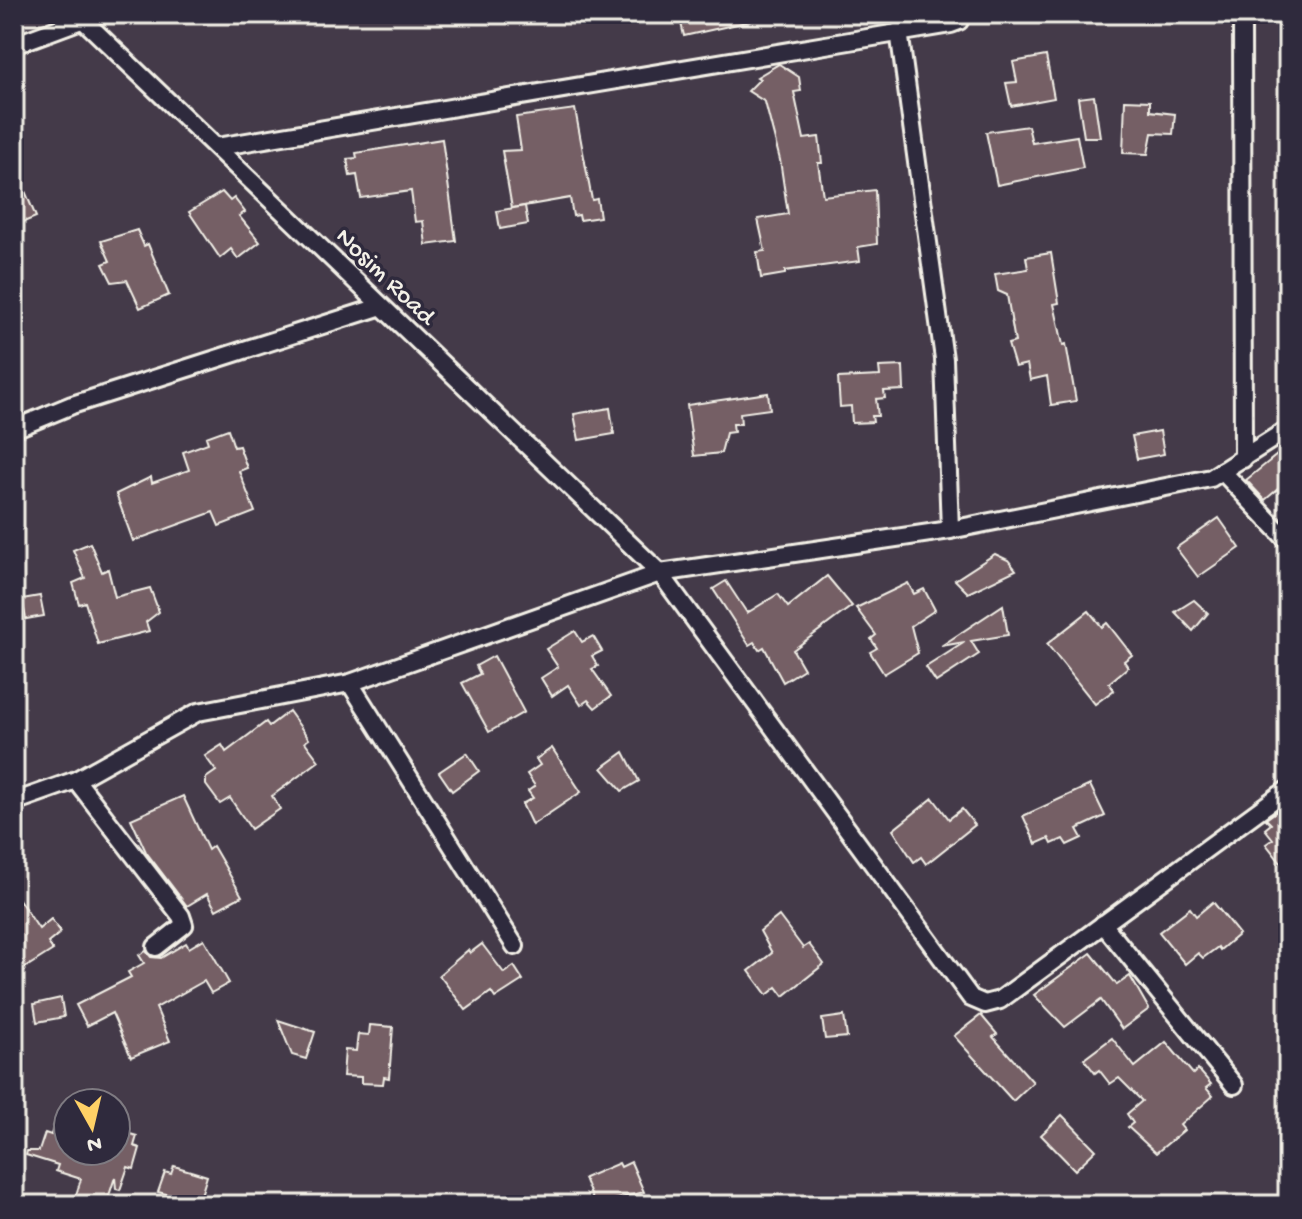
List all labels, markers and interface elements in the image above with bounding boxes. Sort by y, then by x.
street label: Nosim Road [328,223,442,335]
north arrow [52,1087,132,1167]
text: N [85,1129,103,1157]

